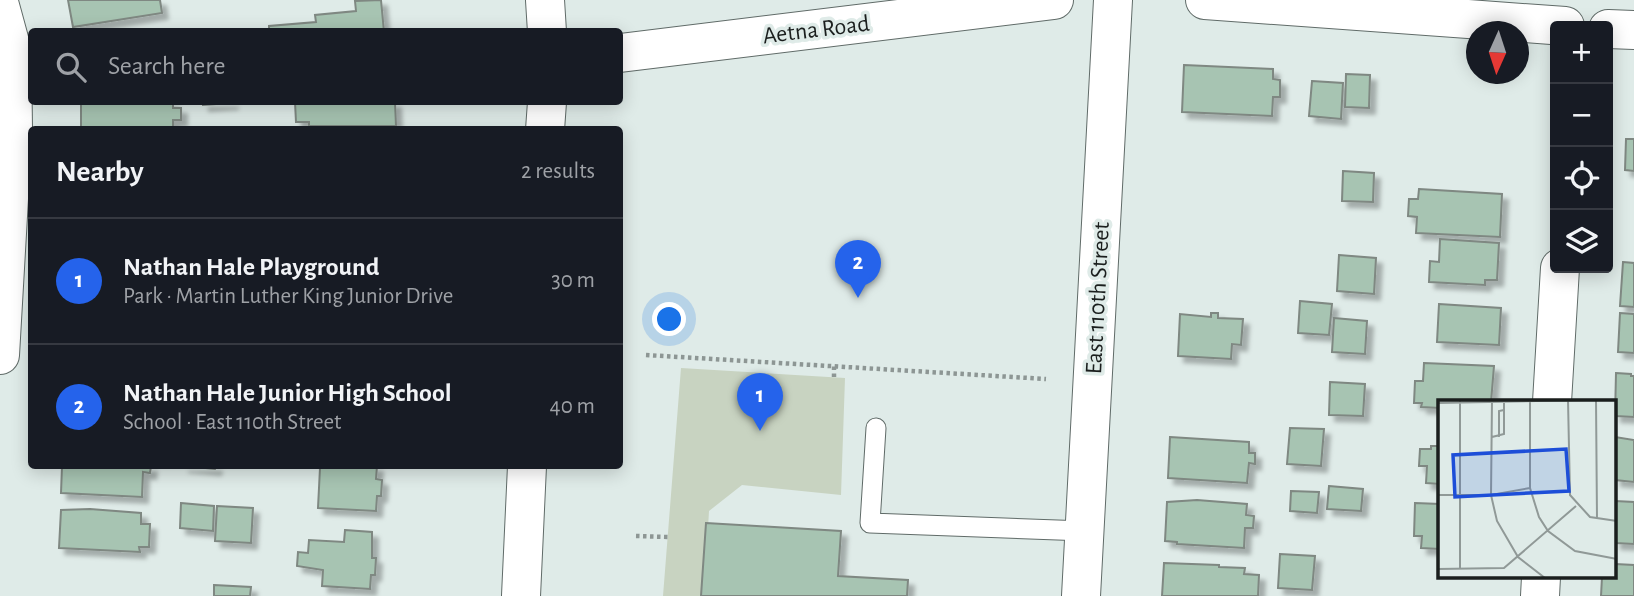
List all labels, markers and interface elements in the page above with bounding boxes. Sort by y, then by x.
street label: Aetna Road [761,12,871,48]
north arrow [1466,21,1529,84]
map controls [1550,21,1613,273]
button: + [1550,21,1613,84]
search box [28,28,623,105]
icon: search [52,48,90,86]
text: Search here [108,53,226,79]
button: − [1550,84,1613,147]
button: locate [1550,147,1613,210]
text: Nearby [56,157,144,187]
text: 2 results [521,160,595,183]
button: layers [1550,210,1613,273]
street label: East 110th Street [1082,221,1114,375]
pin: 2 [835,240,881,298]
text: Nathan Hale Playground [123,254,379,280]
text: 1 [75,269,83,292]
text: 30 m [551,269,595,292]
text: Park · Martin Luther King Junior Drive [123,285,453,308]
your location [652,302,686,336]
pin: 1 [737,373,783,431]
text: Nathan Hale Junior High School [123,380,452,406]
text: 2 [74,395,84,418]
text: 40 m [550,395,595,418]
inset map [1438,400,1616,578]
text: School · East 110th Street [123,411,341,434]

